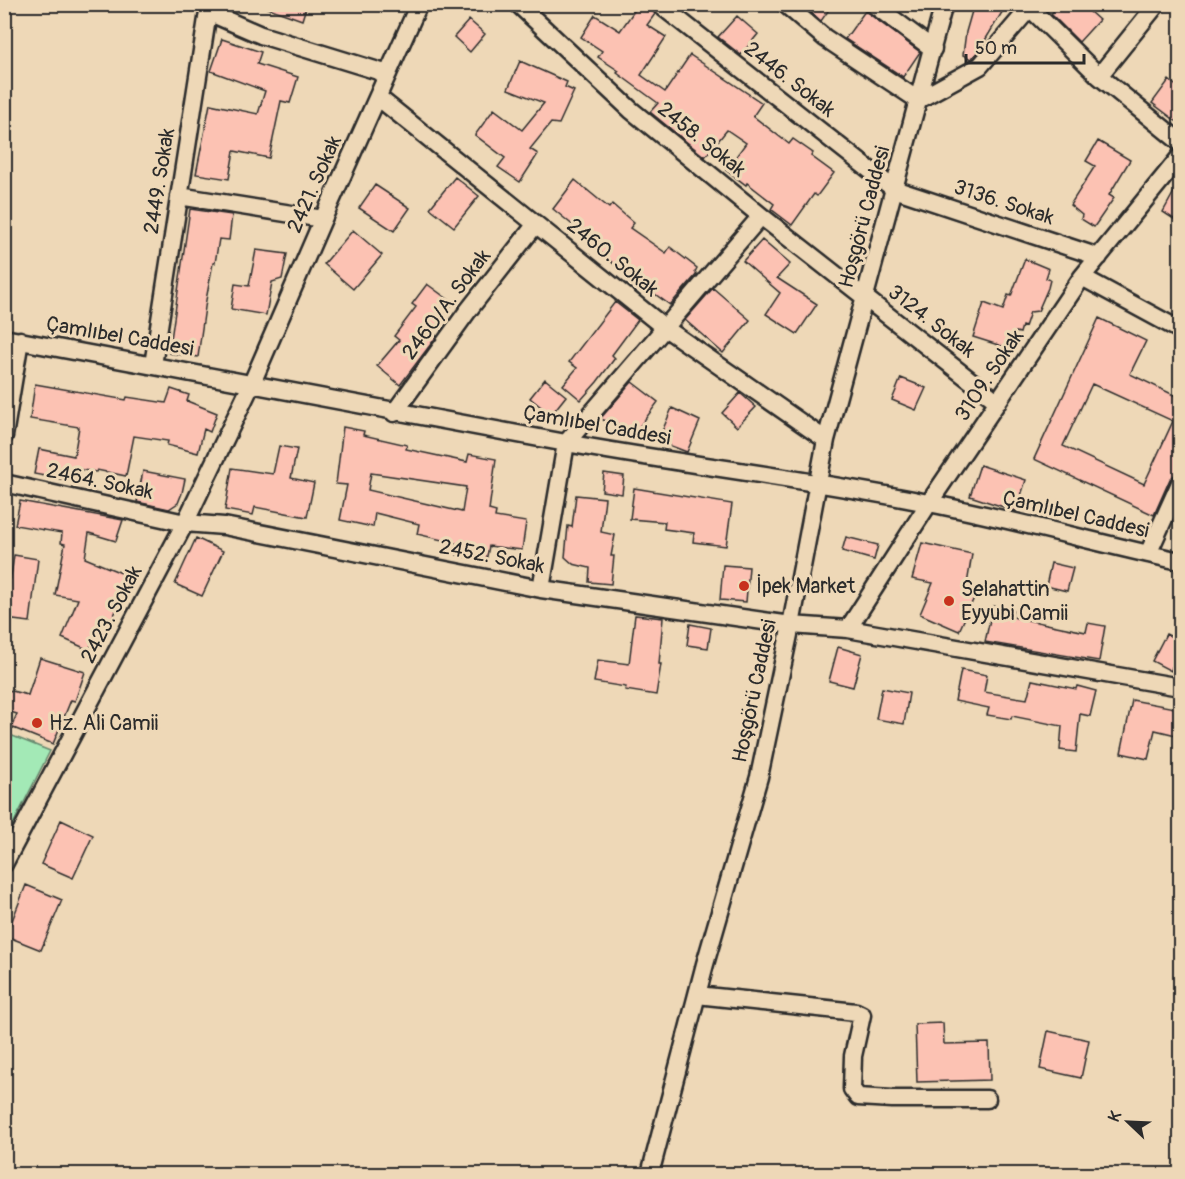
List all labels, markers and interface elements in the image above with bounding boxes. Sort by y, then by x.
scale bar [966,27,1084,65]
street label: 2446. Sokak [739,35,841,124]
text: 50 m [975,37,1017,60]
street label: 2458. Sokak [652,96,751,183]
street label: 2449. Sokak [138,126,181,236]
street label: 2421. Sokak [281,131,348,237]
street label: Hoşgörü Caddesi [833,143,896,291]
street label: 3136. Sokak [950,174,1058,231]
street label: 2460. Sokak [561,212,664,303]
street label: 2460/A. Sokak [396,243,497,365]
street label: 3124. Sokak [882,279,981,364]
street label: Çamlıbel Caddesi [44,310,196,363]
street label: 3109. Sokak [949,324,1030,426]
street label: Çamlıbel Caddesi [521,399,673,452]
street label: 2464. Sokak [44,457,156,506]
street label: Çamlıbel Caddesi [1000,485,1152,545]
street label: 2452. Sokak [437,533,547,580]
street label: 2423. Sokak [74,561,149,668]
place label: İpek Market [756,573,856,600]
place label: Selahattin Eyyubi Camii [961,576,1068,627]
marker: İpek Market [737,579,751,593]
marker: Selahattin Eyyubi Camii [942,594,956,608]
street label: Hoşgörü Caddesi [726,617,783,765]
place label: Hz. Ali Camii [49,710,158,737]
marker: Hz. Ali Camii [30,716,44,730]
north arrow [1098,1092,1158,1152]
text: K [1104,1108,1126,1125]

